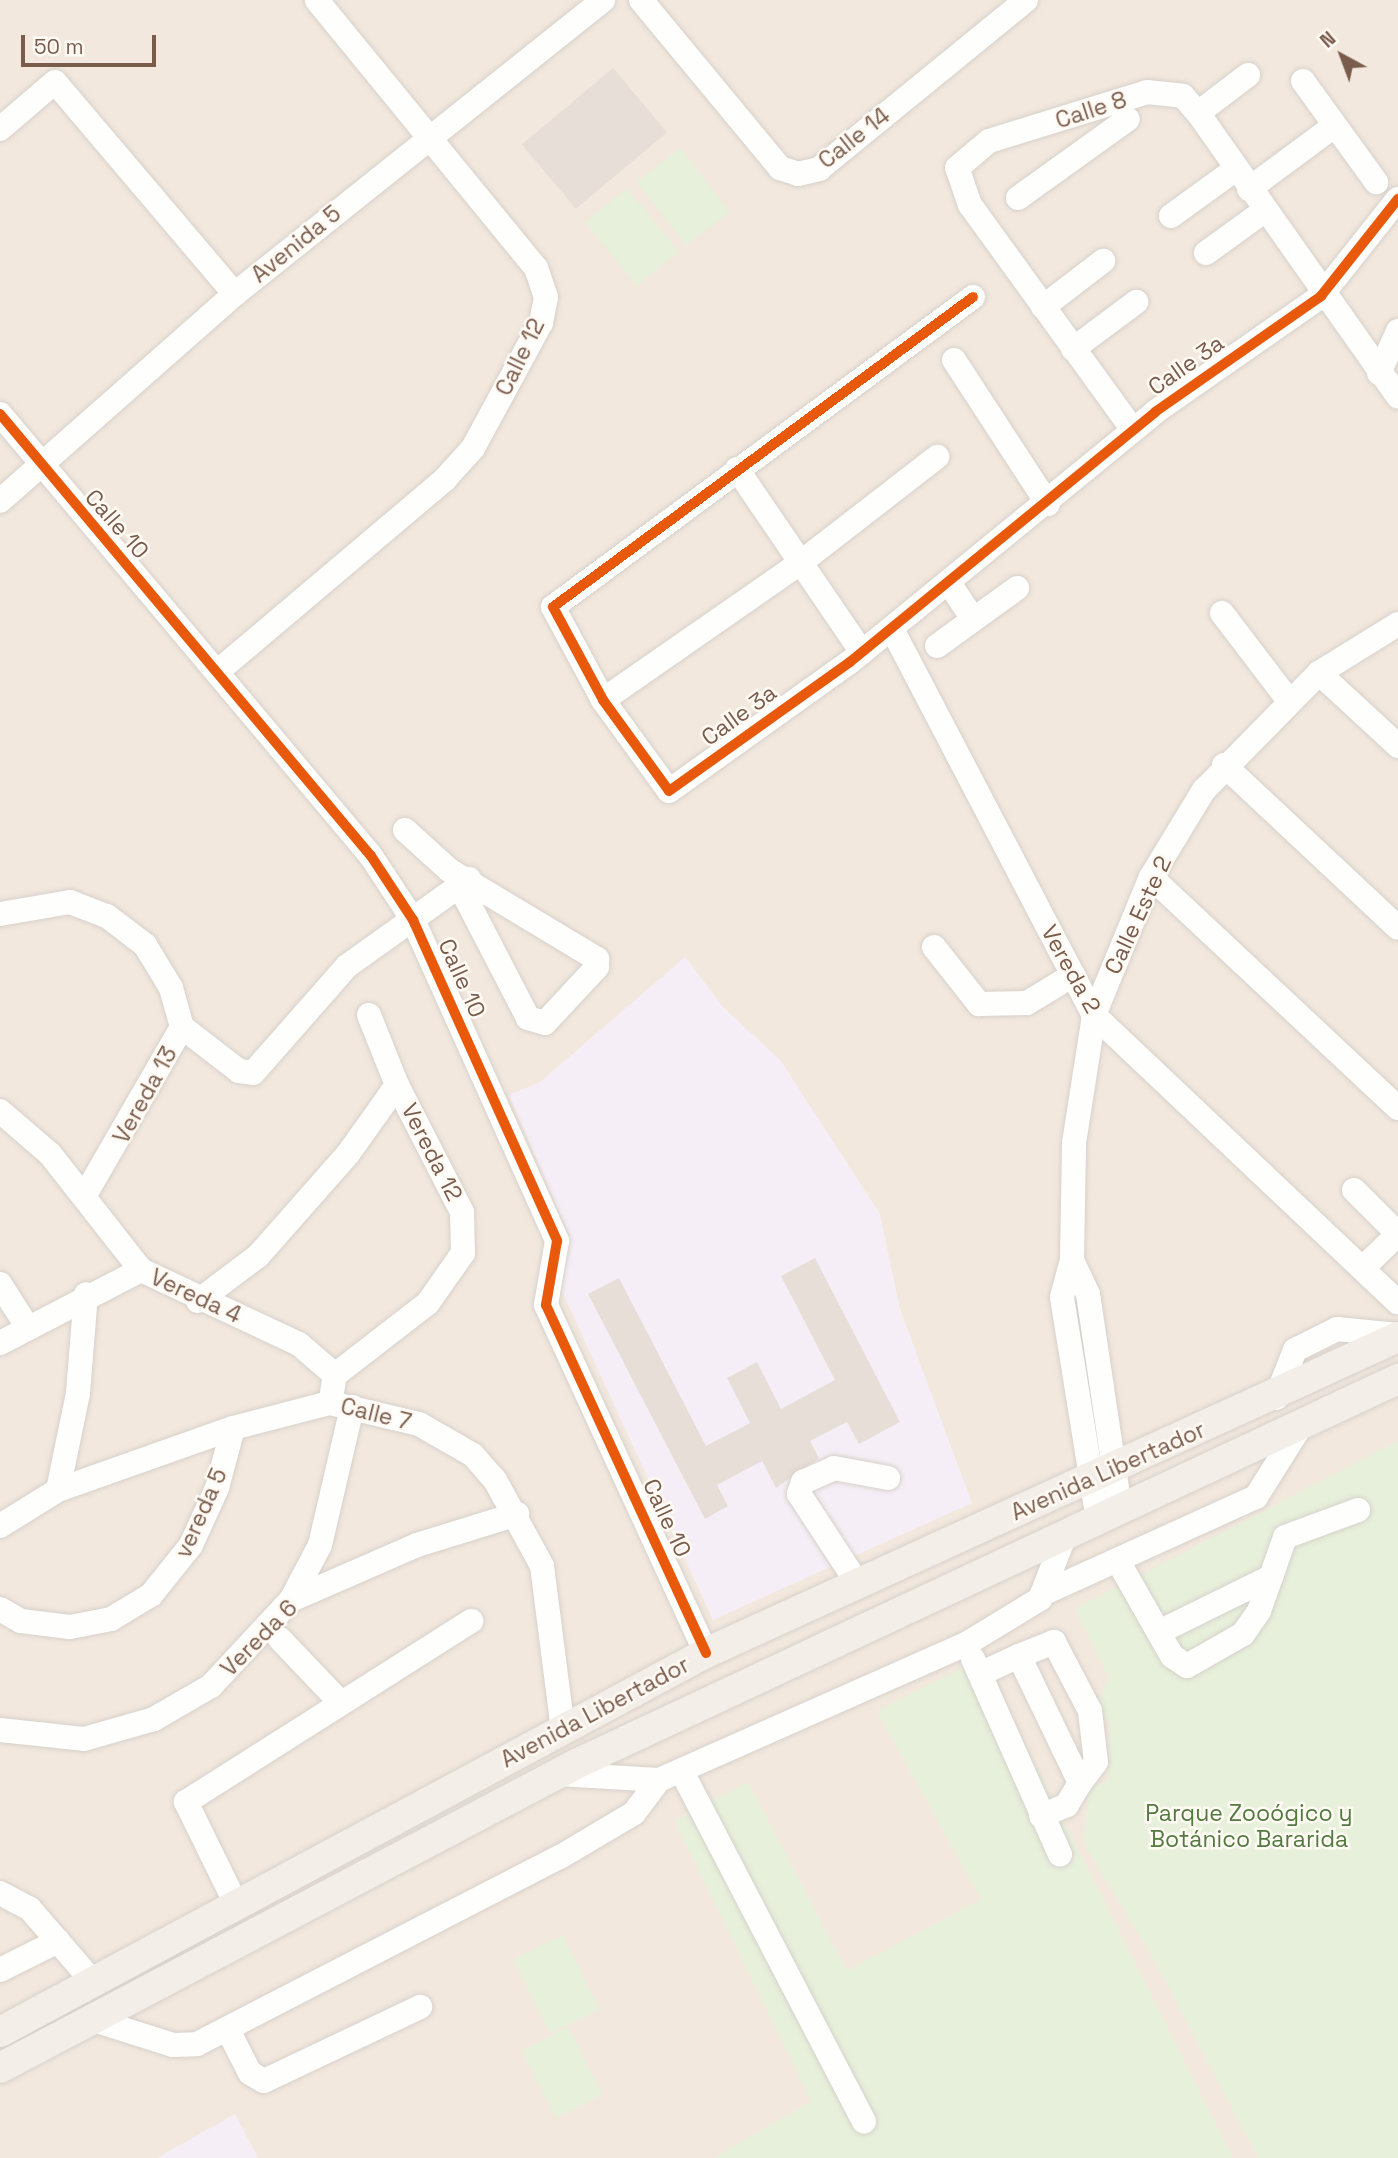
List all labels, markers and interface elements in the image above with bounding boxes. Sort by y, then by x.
scale bar [24,21,159,65]
north arrow [1307,21,1377,91]
text: N [1315,26,1341,53]
text: 50 m [34,33,84,60]
street label: Calle 8 [1052,86,1130,134]
street label: Calle 14 [813,102,895,174]
street label: Avenida 5 [246,200,346,288]
street label: Calle 12 [490,314,550,400]
street label: Calle 3a [1143,329,1229,401]
street label: Calle 10 [79,484,155,564]
street label: Calle 3a [696,679,782,751]
street label: Calle Este 2 [1099,852,1177,978]
street label: Vereda 2 [1035,920,1107,1018]
street label: Calle 10 [432,934,492,1022]
street label: Vereda 13 [107,1042,183,1148]
street label: Vereda 12 [396,1098,468,1206]
street label: Vereda 4 [146,1263,246,1329]
street label: Calle 7 [338,1392,414,1436]
street label: Avenida Libertador [1007,1416,1209,1526]
street label: vereda 5 [169,1464,233,1562]
street label: Calle 10 [637,1474,697,1562]
street label: Vereda 6 [215,1594,303,1682]
street label: Avenida Libertador [496,1651,694,1773]
park label: Parque Zooógico y Botánico Bararida [1145,1799,1353,1853]

